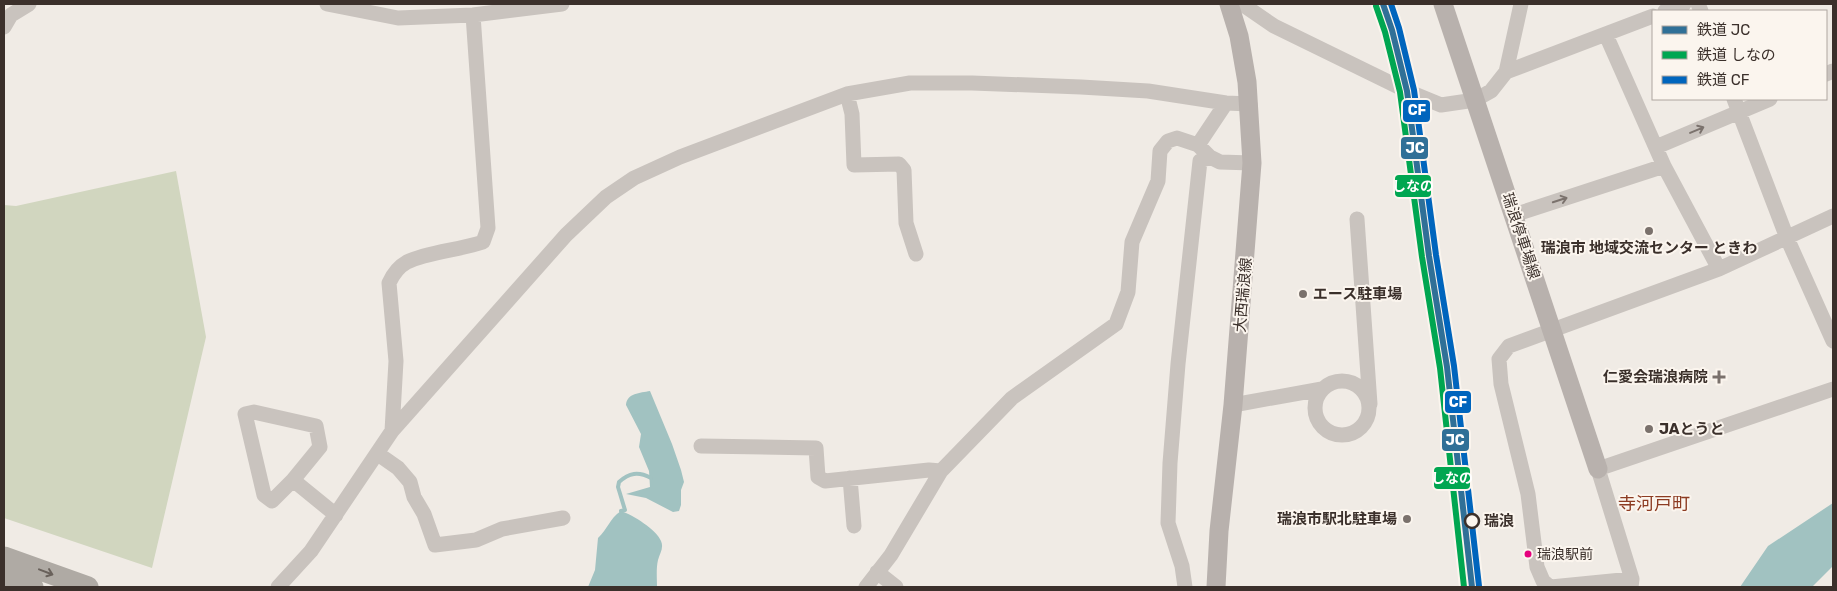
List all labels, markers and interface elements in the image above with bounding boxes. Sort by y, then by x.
legend [1652,10,1827,100]
text: 鉄道 JC [1697,21,1750,39]
text: 鉄道 しなの [1697,46,1776,64]
text: 鉄道 CF [1697,71,1750,89]
line badge: CF [1402,99,1431,123]
text: CF [1408,102,1427,119]
one-way arrow [1689,125,1705,134]
line badge: JC [1400,136,1429,160]
text: JC [1405,140,1425,157]
line badge: しなの [1394,174,1432,198]
text: しなの [1392,178,1434,195]
street label: 瑞浪停車場線 [1499,190,1543,282]
one-way arrow [1552,194,1568,204]
marker: 瑞浪市 地域交流センター ときわ [1643,225,1655,237]
place label: 瑞浪市 地域交流センター ときわ [1541,239,1757,257]
street label: 大西瑞浪線 [1231,257,1255,333]
place label: エース駐車場 [1313,285,1402,303]
marker: エース駐車場 [1297,288,1309,300]
place label: 仁愛会瑞浪病院 [1603,368,1708,386]
marker: 仁愛会瑞浪病院 [1712,370,1726,384]
line badge: CF [1444,390,1472,414]
text: CF [1449,394,1468,411]
place label: JAとうと [1659,420,1725,438]
marker: JAとうと [1643,423,1655,435]
line badge: JC [1441,428,1470,452]
text: JC [1445,432,1465,449]
line badge: しなの [1433,466,1471,490]
text: しなの [1431,470,1473,487]
district label: 寺河戸町 [1618,493,1690,515]
place label: 瑞浪市駅北駐車場 [1277,510,1397,528]
place label: 瑞浪 [1484,512,1514,530]
marker: 瑞浪市駅北駐車場 [1401,513,1413,525]
marker: 瑞浪 [1464,513,1480,529]
place label: 瑞浪駅前 [1537,546,1593,563]
marker: 瑞浪駅前 [1523,549,1533,559]
one-way arrow [38,568,53,578]

